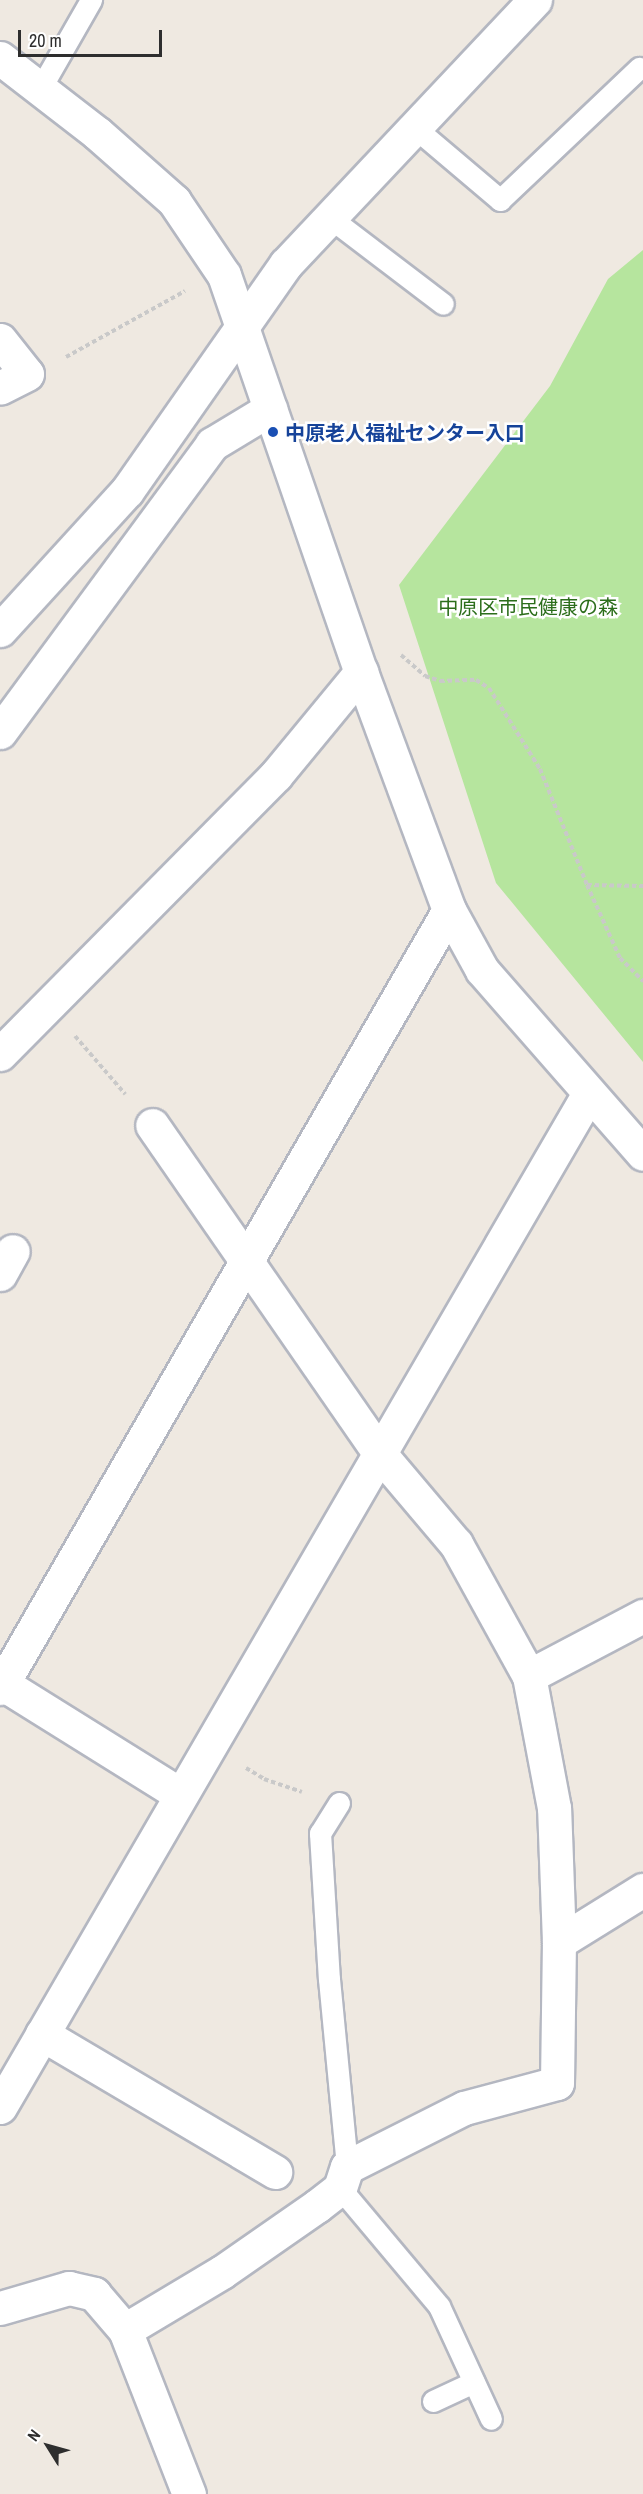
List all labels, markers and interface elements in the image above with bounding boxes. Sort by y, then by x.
scale bar [21,18,165,56]
text: 20 m [29,28,62,53]
place label: 中原老人福祉センター入口 [285,420,525,444]
marker: 中原老人福祉センター入口 [266,425,280,439]
park label: 中原区市民健康の森 [438,594,618,618]
north arrow [18,2416,78,2476]
text: N [22,2425,45,2446]

